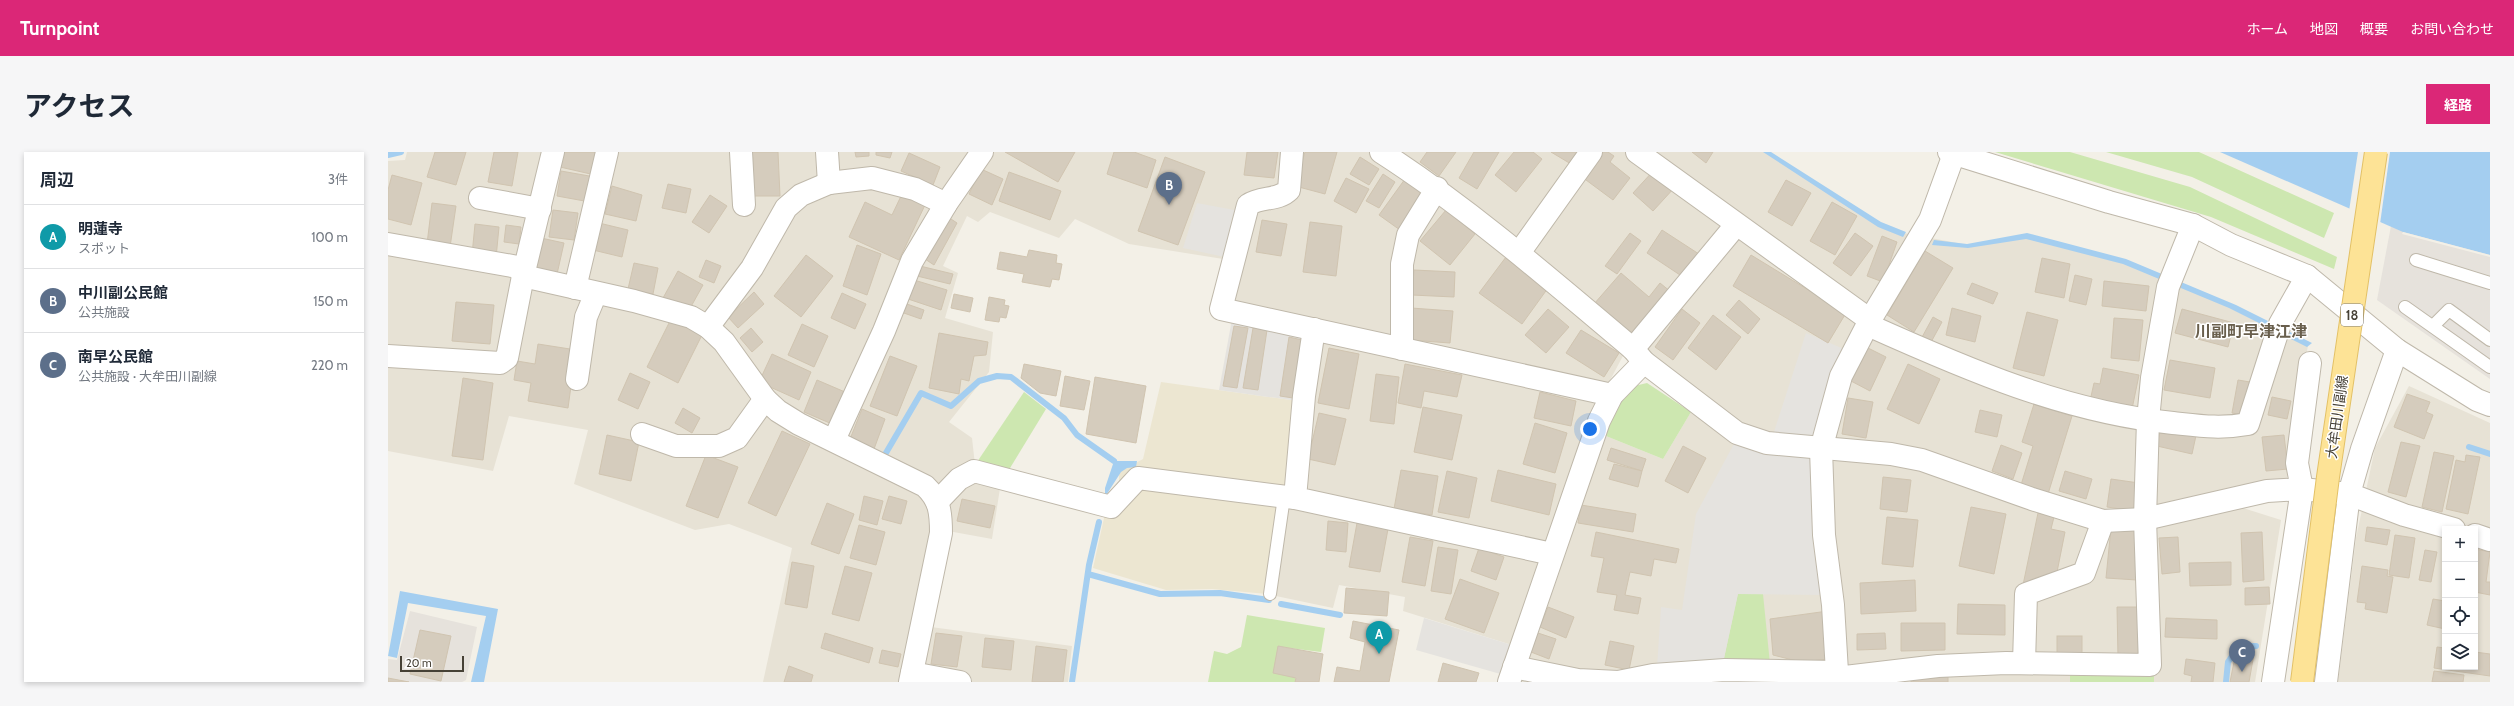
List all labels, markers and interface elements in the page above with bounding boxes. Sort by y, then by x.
text: Turnpoint [20,17,99,40]
text: ホーム [2246,20,2288,38]
text: 地図 [2310,20,2338,38]
text: 概要 [2360,20,2388,38]
text: お問い合わせ [2410,20,2494,38]
button: 経路 [2426,84,2490,124]
text: アクセス [24,89,135,123]
text: 周辺 [40,170,74,190]
text: 3件 [328,171,348,187]
pin: B [1156,172,1182,205]
text: 明蓮寺 [78,220,123,238]
text: A [49,229,57,245]
text: 100 m [311,229,348,245]
text: スポット [78,240,130,256]
text: 中川副公民館 [78,284,168,302]
text: B [49,293,57,309]
text: 150 m [313,293,348,309]
text: 公共施設 [78,304,130,320]
road number: 18 [2341,304,2363,326]
district label: 川副町早津江津 [2195,322,2307,341]
text: 南早公民館 [78,348,153,366]
text: C [49,357,57,373]
text: 220 m [311,357,348,373]
text: 公共施設 · 大牟田川副線 [78,368,217,384]
street label: 大牟田川副線 [2322,374,2352,460]
your location [1580,419,1600,439]
map controls [2442,526,2478,670]
button: + [2442,526,2478,562]
button: − [2442,562,2478,598]
button: locate [2442,598,2478,634]
pin: A [1366,621,1392,654]
button: layers [2442,634,2478,670]
pin: C [2229,639,2255,672]
scale bar [400,654,464,673]
text: 20 m [406,656,432,670]

